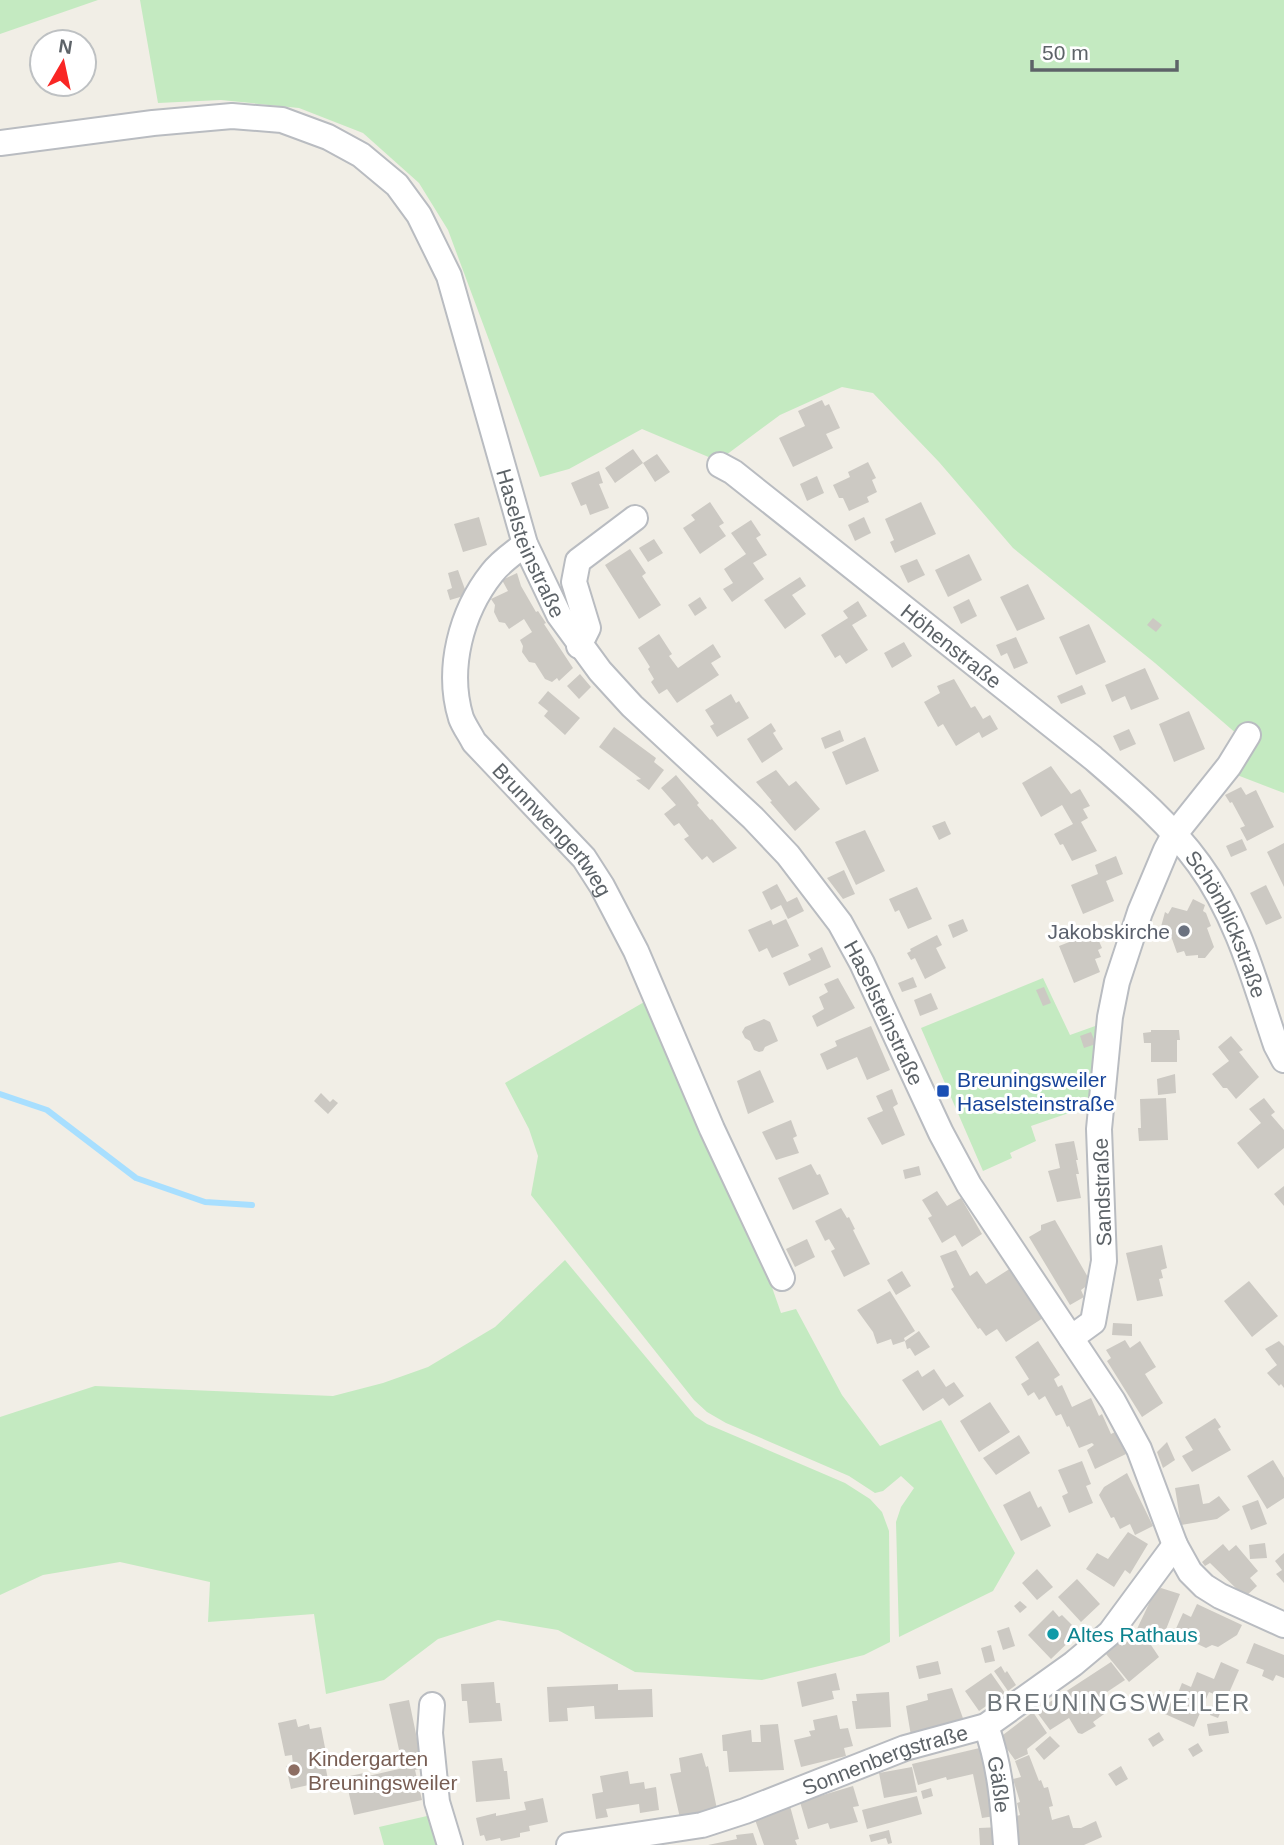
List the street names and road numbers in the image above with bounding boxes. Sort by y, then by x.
street label: Haselsteinstraße [493,466,570,621]
street label: Höhenstraße [897,599,1006,692]
street label: Brunnwengertweg [488,758,617,900]
street label: Schönblickstraße [1181,846,1271,1000]
street label: Haselsteinstraße [840,936,929,1089]
street label: Sandstraße [1089,1137,1115,1247]
street label: Sonnenbergstraße [799,1720,970,1799]
street label: Gäßle [984,1754,1015,1814]

